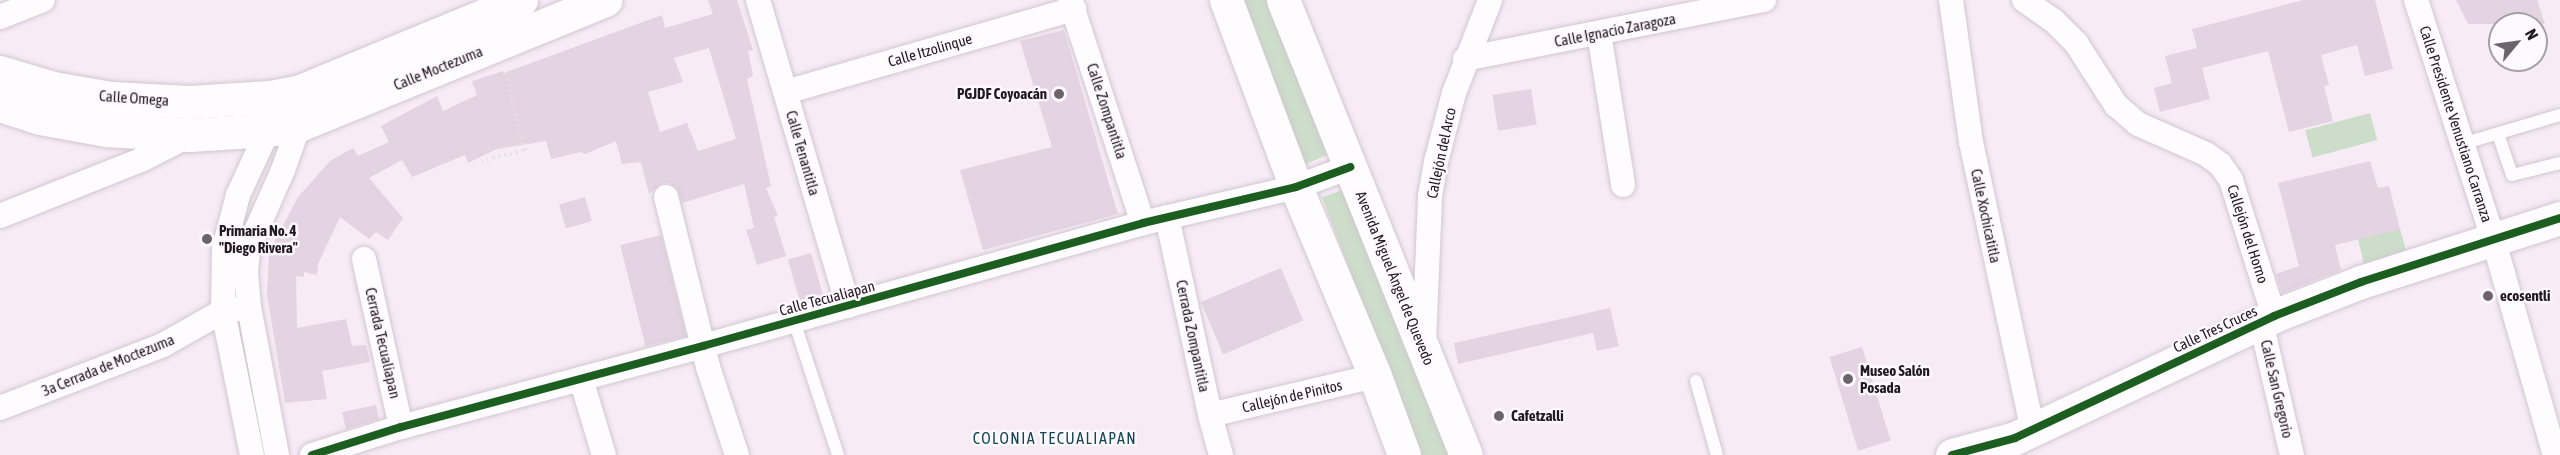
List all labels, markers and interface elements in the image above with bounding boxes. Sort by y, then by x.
street label: Calle Ignacio Zaragoza [1553,9,1677,51]
north arrow [2488,12,2548,72]
street label: Calle Presidente Venustiano Carranza [2416,23,2496,225]
text: N [2522,26,2542,43]
street label: Calle Itzolinque [886,29,974,71]
street label: Calle Moctezuma [391,42,485,94]
street label: Calle Zompantitla [1083,61,1131,161]
place label: PGJDF Coyoacán [957,85,1047,103]
street label: Calle Omega [99,87,169,109]
marker: PGJDF Coyoacán [1052,87,1066,101]
street label: Callejón del Arco [1423,106,1459,200]
street label: Calle Tenantitla [782,108,824,198]
street label: Calle Xochicatitla [1967,167,2005,265]
street label: Callejón del Horno [2224,182,2272,286]
street label: Avenida Miguel Ángel de Quevedo [1352,188,1438,368]
place label: Primaria No. 4 "Diego Rivera" [219,221,298,256]
marker: Primaria No. 4 "Diego Rivera" [200,232,214,246]
street label: Calle Tecualiapan [777,277,877,319]
street label: Cerrada Zompantitla [1172,278,1214,394]
street label: Cerrada Tecualiapan [362,286,404,400]
place label: ecosentli [2500,287,2550,305]
marker: ecosentli [2481,289,2495,303]
street label: Calle Tres Cruces [2170,302,2260,356]
street label: 3a Cerrada de Moctezuma [39,330,177,400]
street label: Calle San Gregorio [2257,338,2297,440]
place label: Museo Salón Posada [1860,361,1930,396]
marker: Museo Salón Posada [1841,372,1855,386]
street label: Callejón de Pinitos [1240,376,1344,416]
place label: Cafetzalli [1511,407,1564,425]
marker: Cafetzalli [1492,409,1506,423]
district label: COLONIA TECUALIAPAN [973,428,1137,448]

